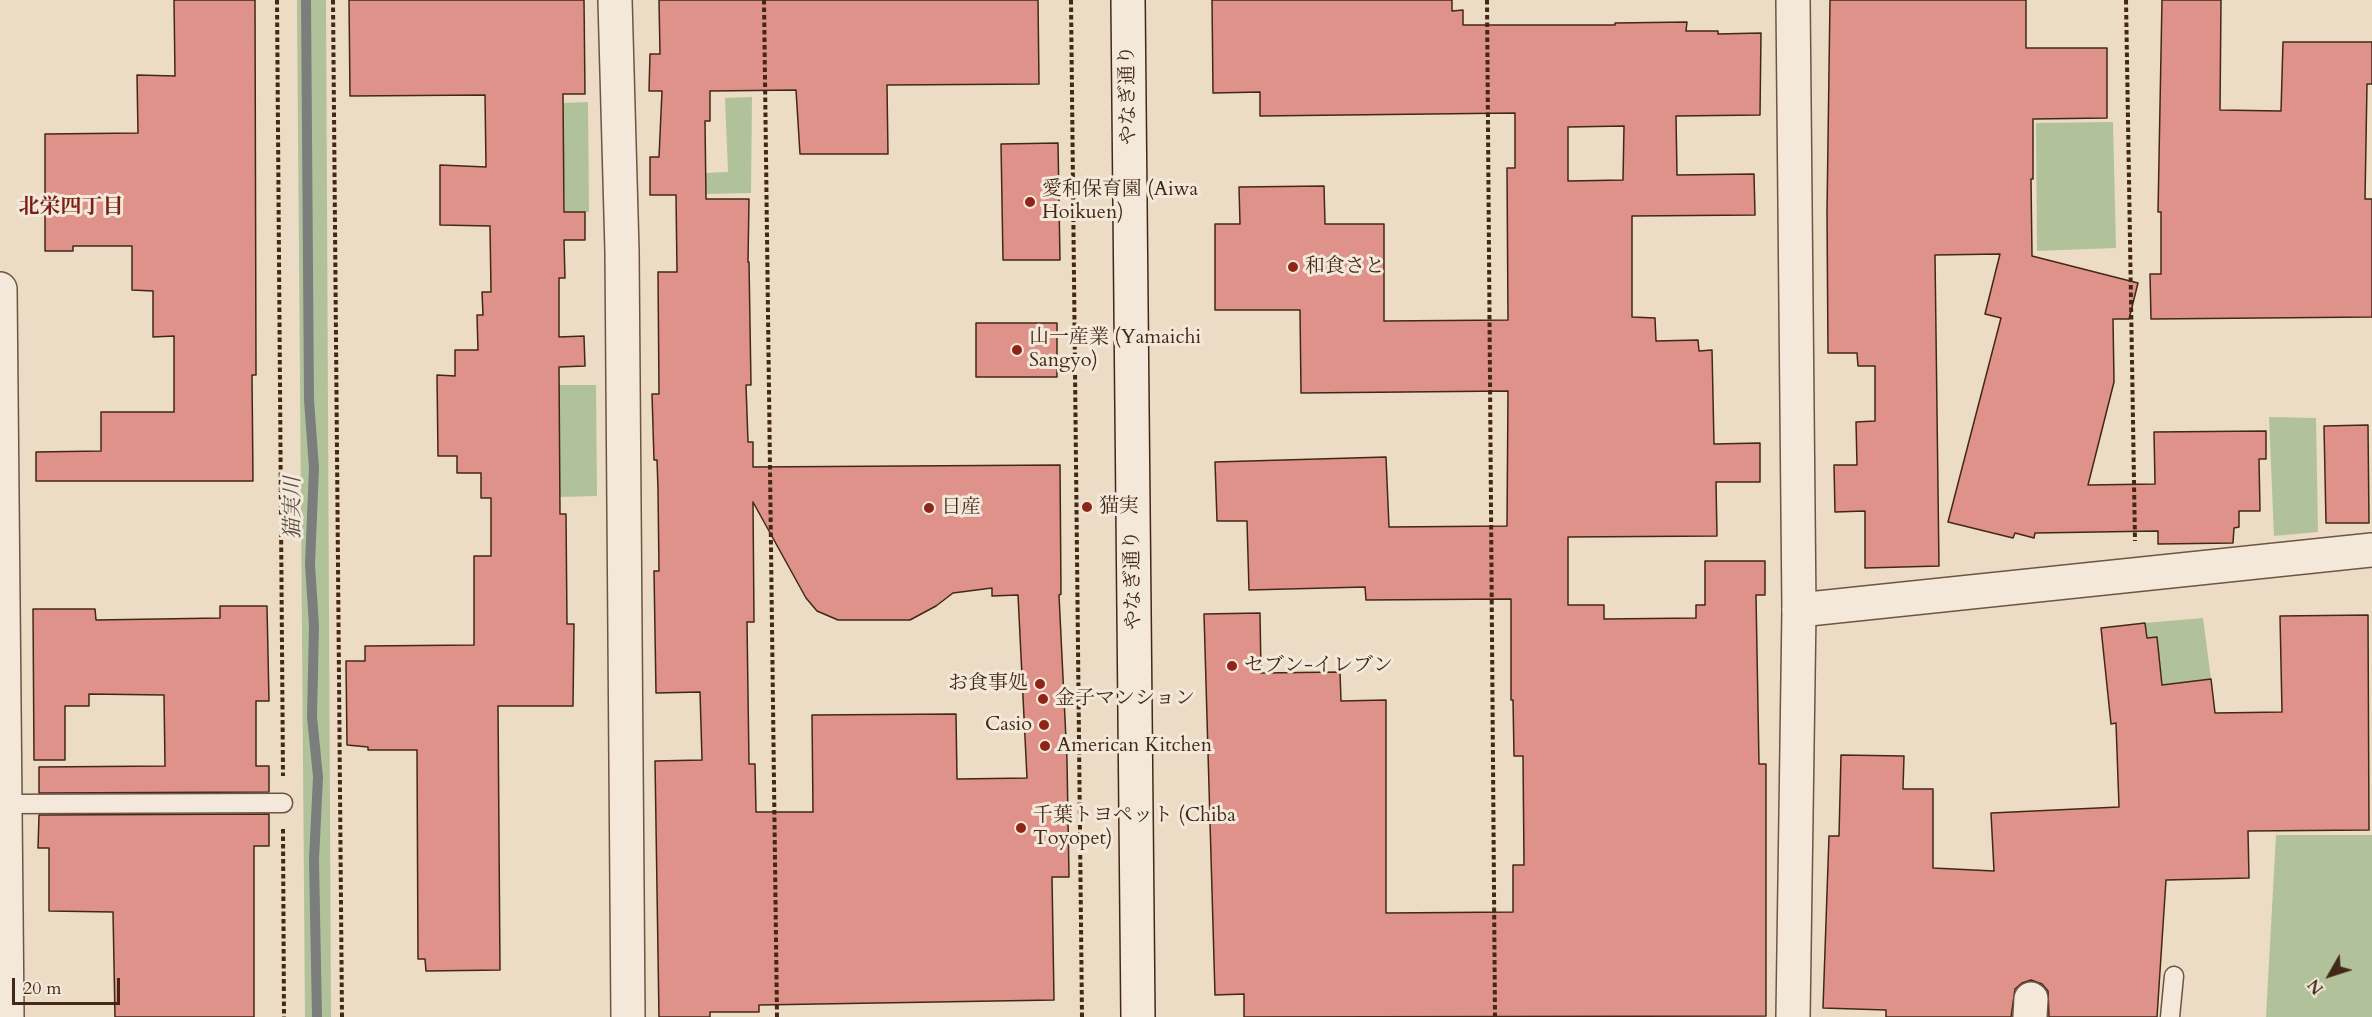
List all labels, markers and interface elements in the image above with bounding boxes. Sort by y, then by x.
street label: やなぎ通り [1116,45,1142,145]
place label: 愛和保育園 (Aiwa Hoikuen) [1042,178,1198,225]
district label: 北栄四丁目 [19,195,123,221]
marker: 愛和保育園 (Aiwa Hoikuen) [1023,195,1037,209]
place label: 和食さと [1305,255,1385,279]
marker: 和食さと [1286,260,1300,274]
place label: 山一産業 (Yamaichi Sangyo) [1029,326,1201,373]
marker: 山一産業 (Yamaichi Sangyo) [1010,343,1024,357]
water label: 猫実川 [281,477,307,539]
place label: 猫実 [1099,495,1139,519]
place label: 日産 [941,496,981,520]
marker: 猫実 [1080,500,1094,514]
marker: 日産 [922,501,936,515]
street label: やなぎ通り [1121,530,1147,630]
place label: セブン-イレブン [1244,654,1393,678]
marker: セブン-イレブン [1225,659,1239,673]
place label: お食事処 [948,672,1028,696]
marker: お食事処 [1033,677,1047,691]
place label: 金子マンション [1055,687,1195,711]
marker: 金子マンション [1036,692,1050,706]
place label: Casio [985,713,1032,737]
marker: Casio [1037,718,1051,732]
place label: American Kitchen [1057,734,1212,758]
marker: American Kitchen [1038,739,1052,753]
place label: 千葉トヨペット (Chiba Toyopet) [1033,804,1236,851]
marker: 千葉トヨペット (Chiba Toyopet) [1014,821,1028,835]
north arrow [2300,945,2360,1005]
scale bar [15,966,123,1004]
text: N [2303,974,2329,999]
text: 20 m [23,976,62,1001]

